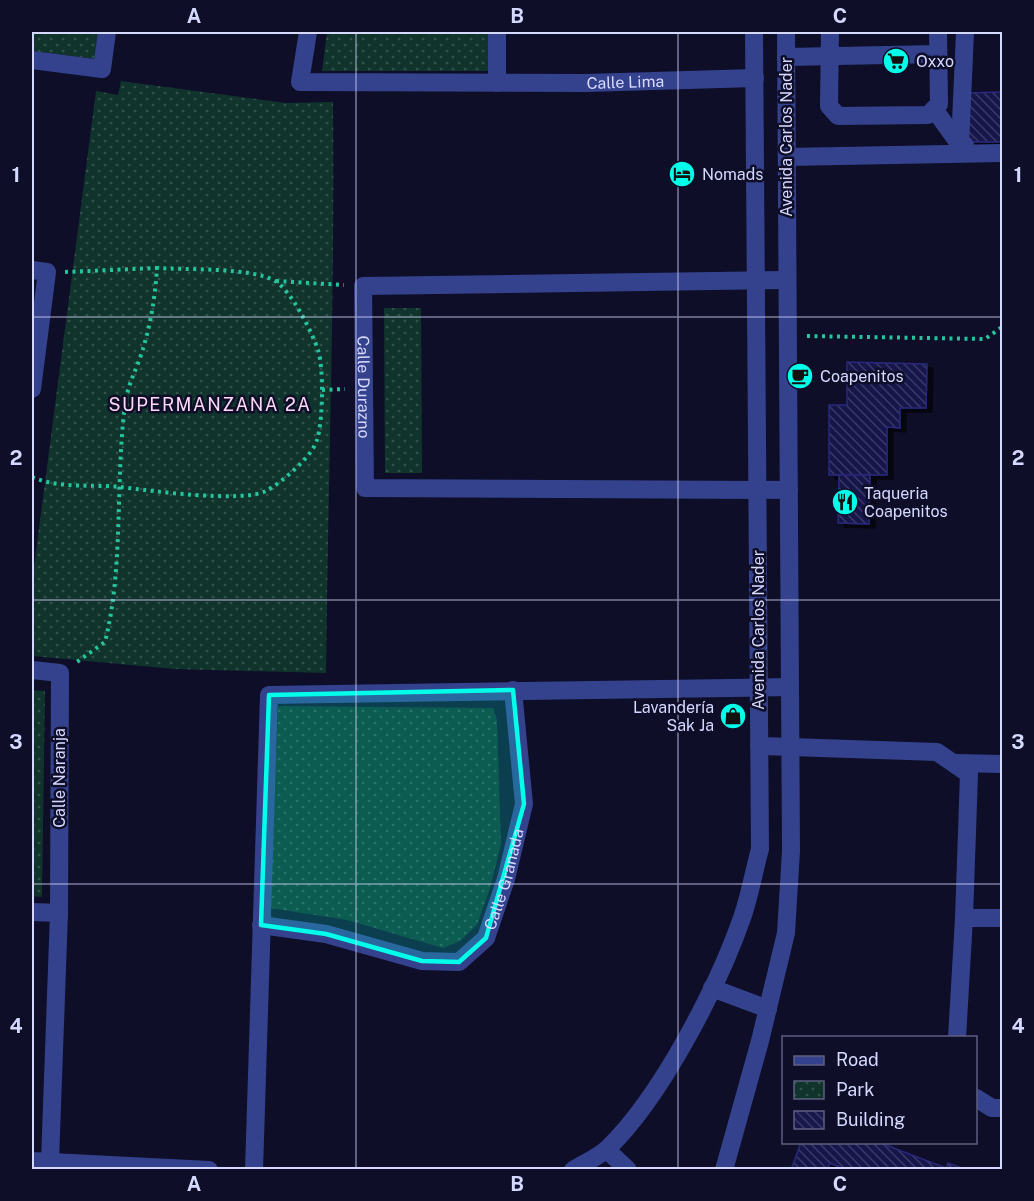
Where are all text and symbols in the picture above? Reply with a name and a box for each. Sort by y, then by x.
text: A [187,4,201,28]
text: B [510,4,524,28]
text: C [833,4,847,28]
supermarket icon: Oxxo [881,46,911,76]
place label: Oxxo [916,52,954,71]
street label: Avenida Carlos Nader [777,57,796,217]
street label: Calle Lima [586,72,664,93]
hotel icon: Nomads [667,159,697,189]
text: 1 [12,163,20,187]
text: 1 [1014,163,1022,187]
place label: Nomads [702,165,763,184]
street label: Calle Durazno [353,335,374,439]
cafe icon: Coapenitos [785,361,815,391]
place label: Coapenitos [820,367,904,386]
district label: SUPERMANZANA 2A [109,394,311,415]
text: 2 [10,446,22,470]
text: 2 [1012,446,1024,470]
place label: Taqueria Coapenitos [864,484,948,521]
restaurant icon: Taqueria Coapenitos [830,487,860,517]
street label: Avenida Carlos Nader [749,550,768,710]
place label: Lavandería Sak Ja [633,698,714,735]
shop icon: Lavandería Sak Ja [718,701,748,731]
street label: Calle Naranja [50,728,69,828]
text: 3 [9,730,23,754]
text: 3 [1011,730,1025,754]
street label: Calle Granada [480,827,528,933]
text: 4 [9,1014,23,1038]
text: 4 [1011,1014,1025,1038]
legend [782,1036,977,1144]
text: Road [836,1049,879,1070]
text: Park [836,1079,874,1100]
text: Building [836,1109,905,1130]
text: A [187,1172,201,1196]
text: B [510,1172,524,1196]
text: C [833,1172,847,1196]

